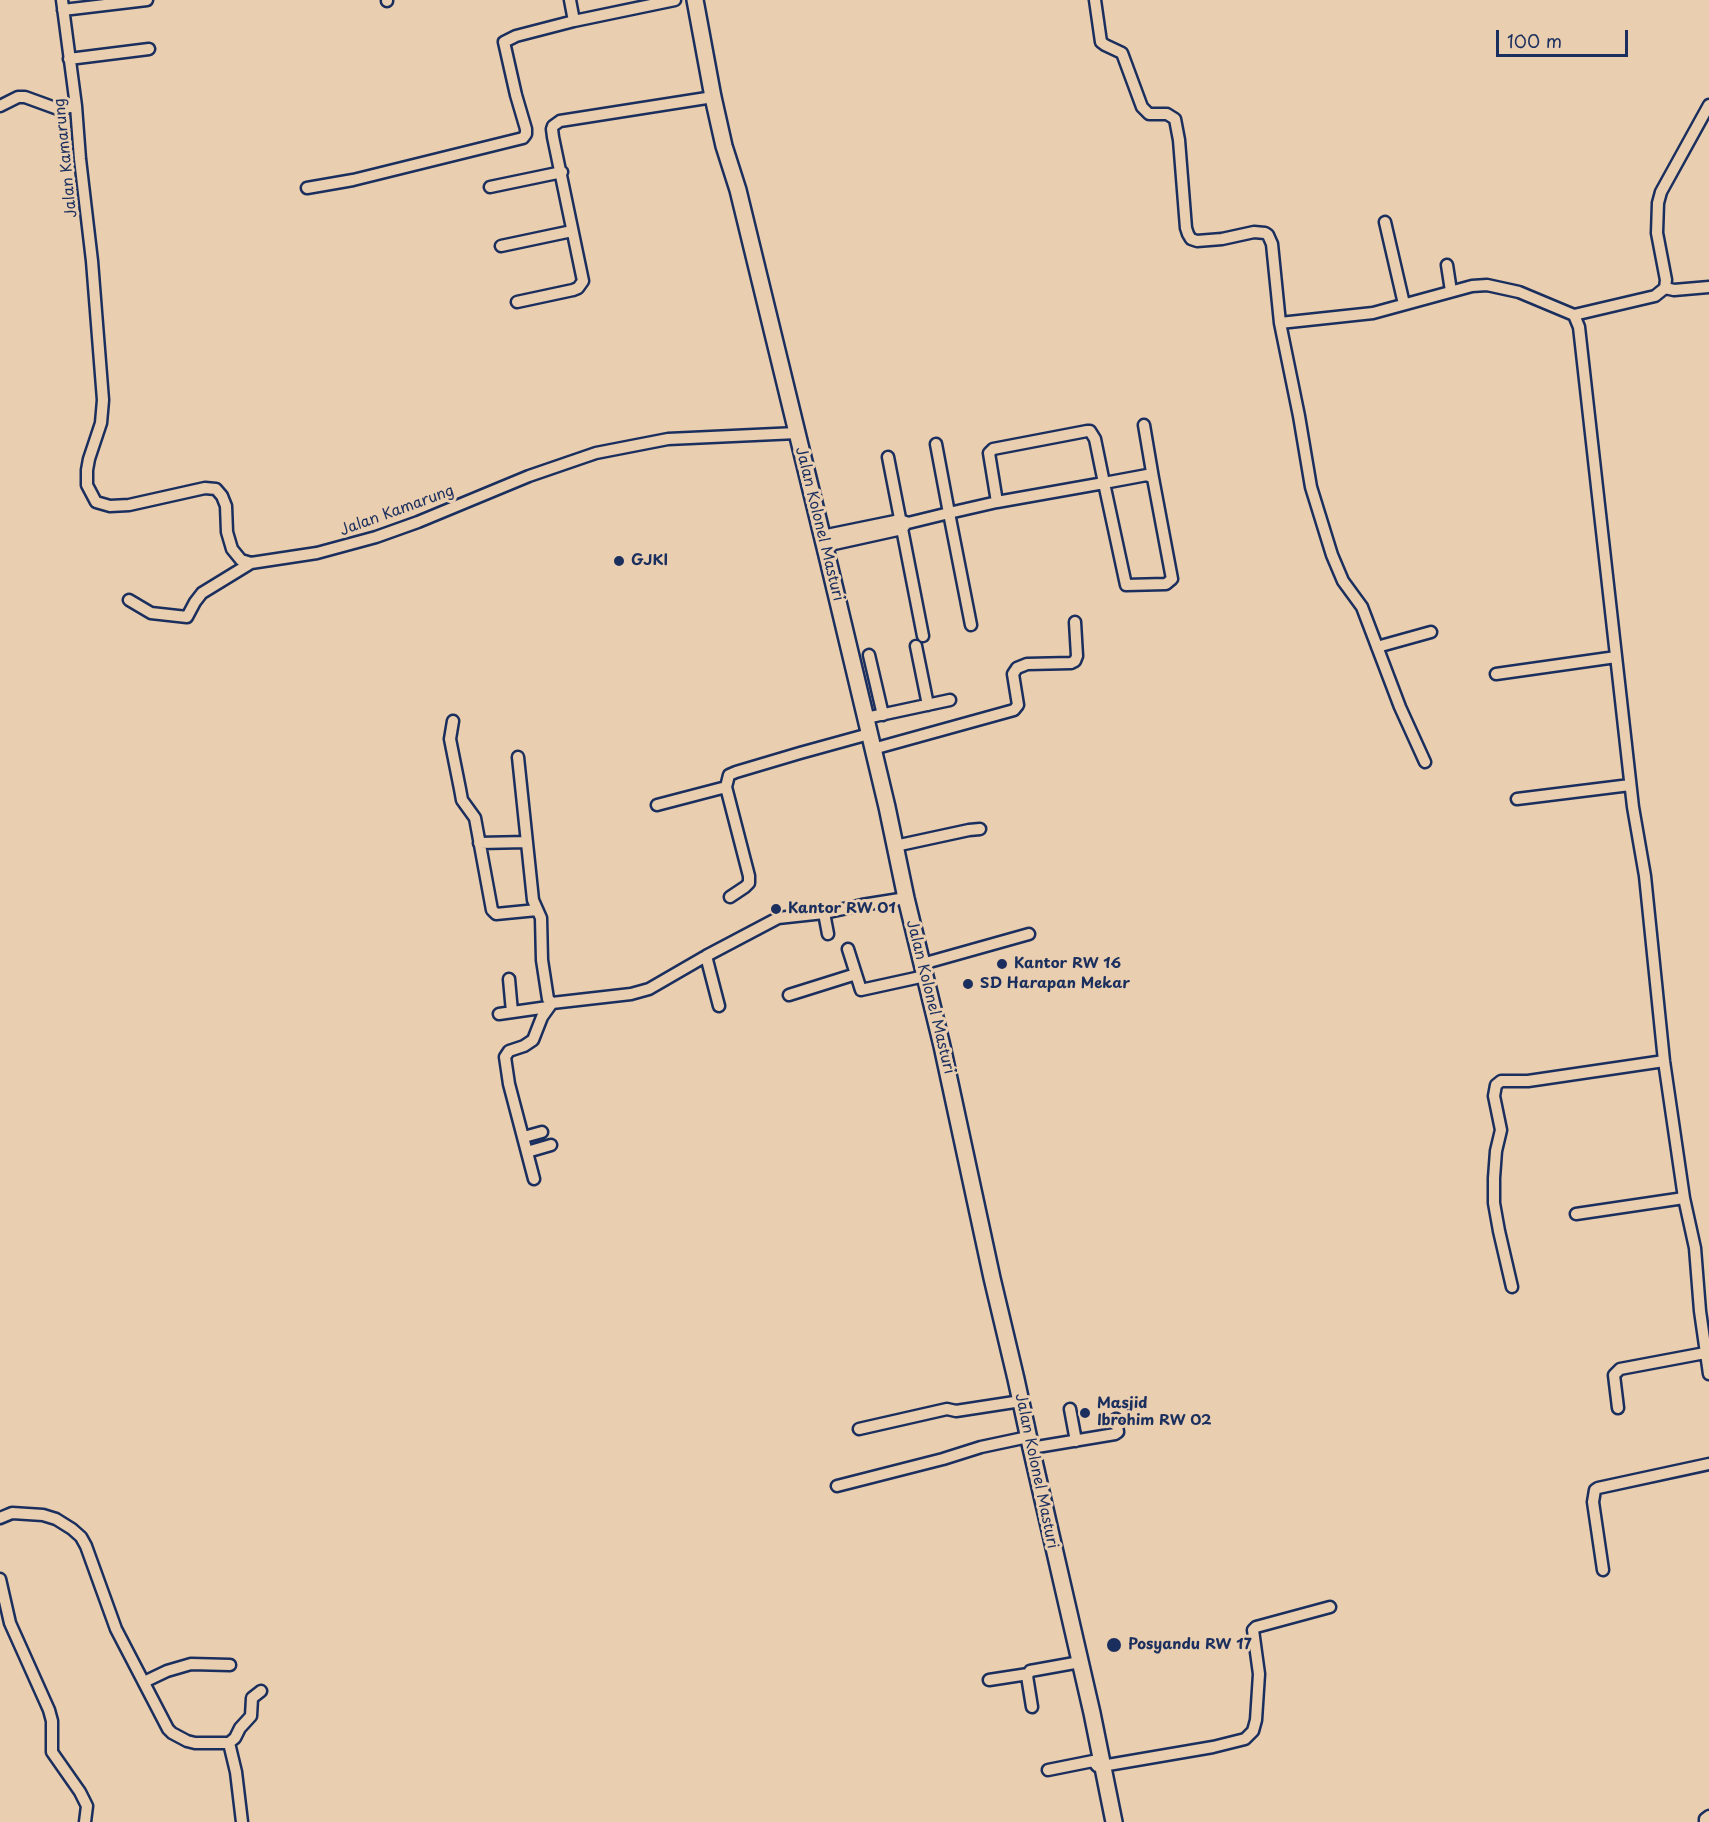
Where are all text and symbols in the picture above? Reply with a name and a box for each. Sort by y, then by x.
scale bar [1499,18,1631,56]
text: 100 m [1507,27,1562,54]
street label: Jalan Kamarung [51,97,81,219]
street label: Jalan Kolonel Masturi [791,445,847,603]
street label: Jalan Kamarung [337,482,457,540]
place label: GJKI [631,552,668,570]
marker: GJKI [612,554,626,568]
place label: Kantor RW 01 [788,900,896,918]
marker: Kantor RW 01 [769,902,783,916]
street label: Jalan Kolonel Masturi [902,918,958,1076]
place label: Kantor RW 16 [1014,955,1121,973]
marker: Kantor RW 16 [995,957,1009,971]
place label: SD Harapan Mekar [980,975,1130,993]
marker: SD Harapan Mekar [961,977,975,991]
street label: Jalan Kolonel Masturi [1011,1392,1061,1550]
place label: Masjid Ibrohim RW 02 [1097,1395,1212,1430]
marker: Masjid Ibrohim RW 02 [1078,1406,1092,1420]
marker: Posyandu RW 17 [1105,1636,1123,1654]
place label: Posyandu RW 17 [1128,1636,1252,1654]

